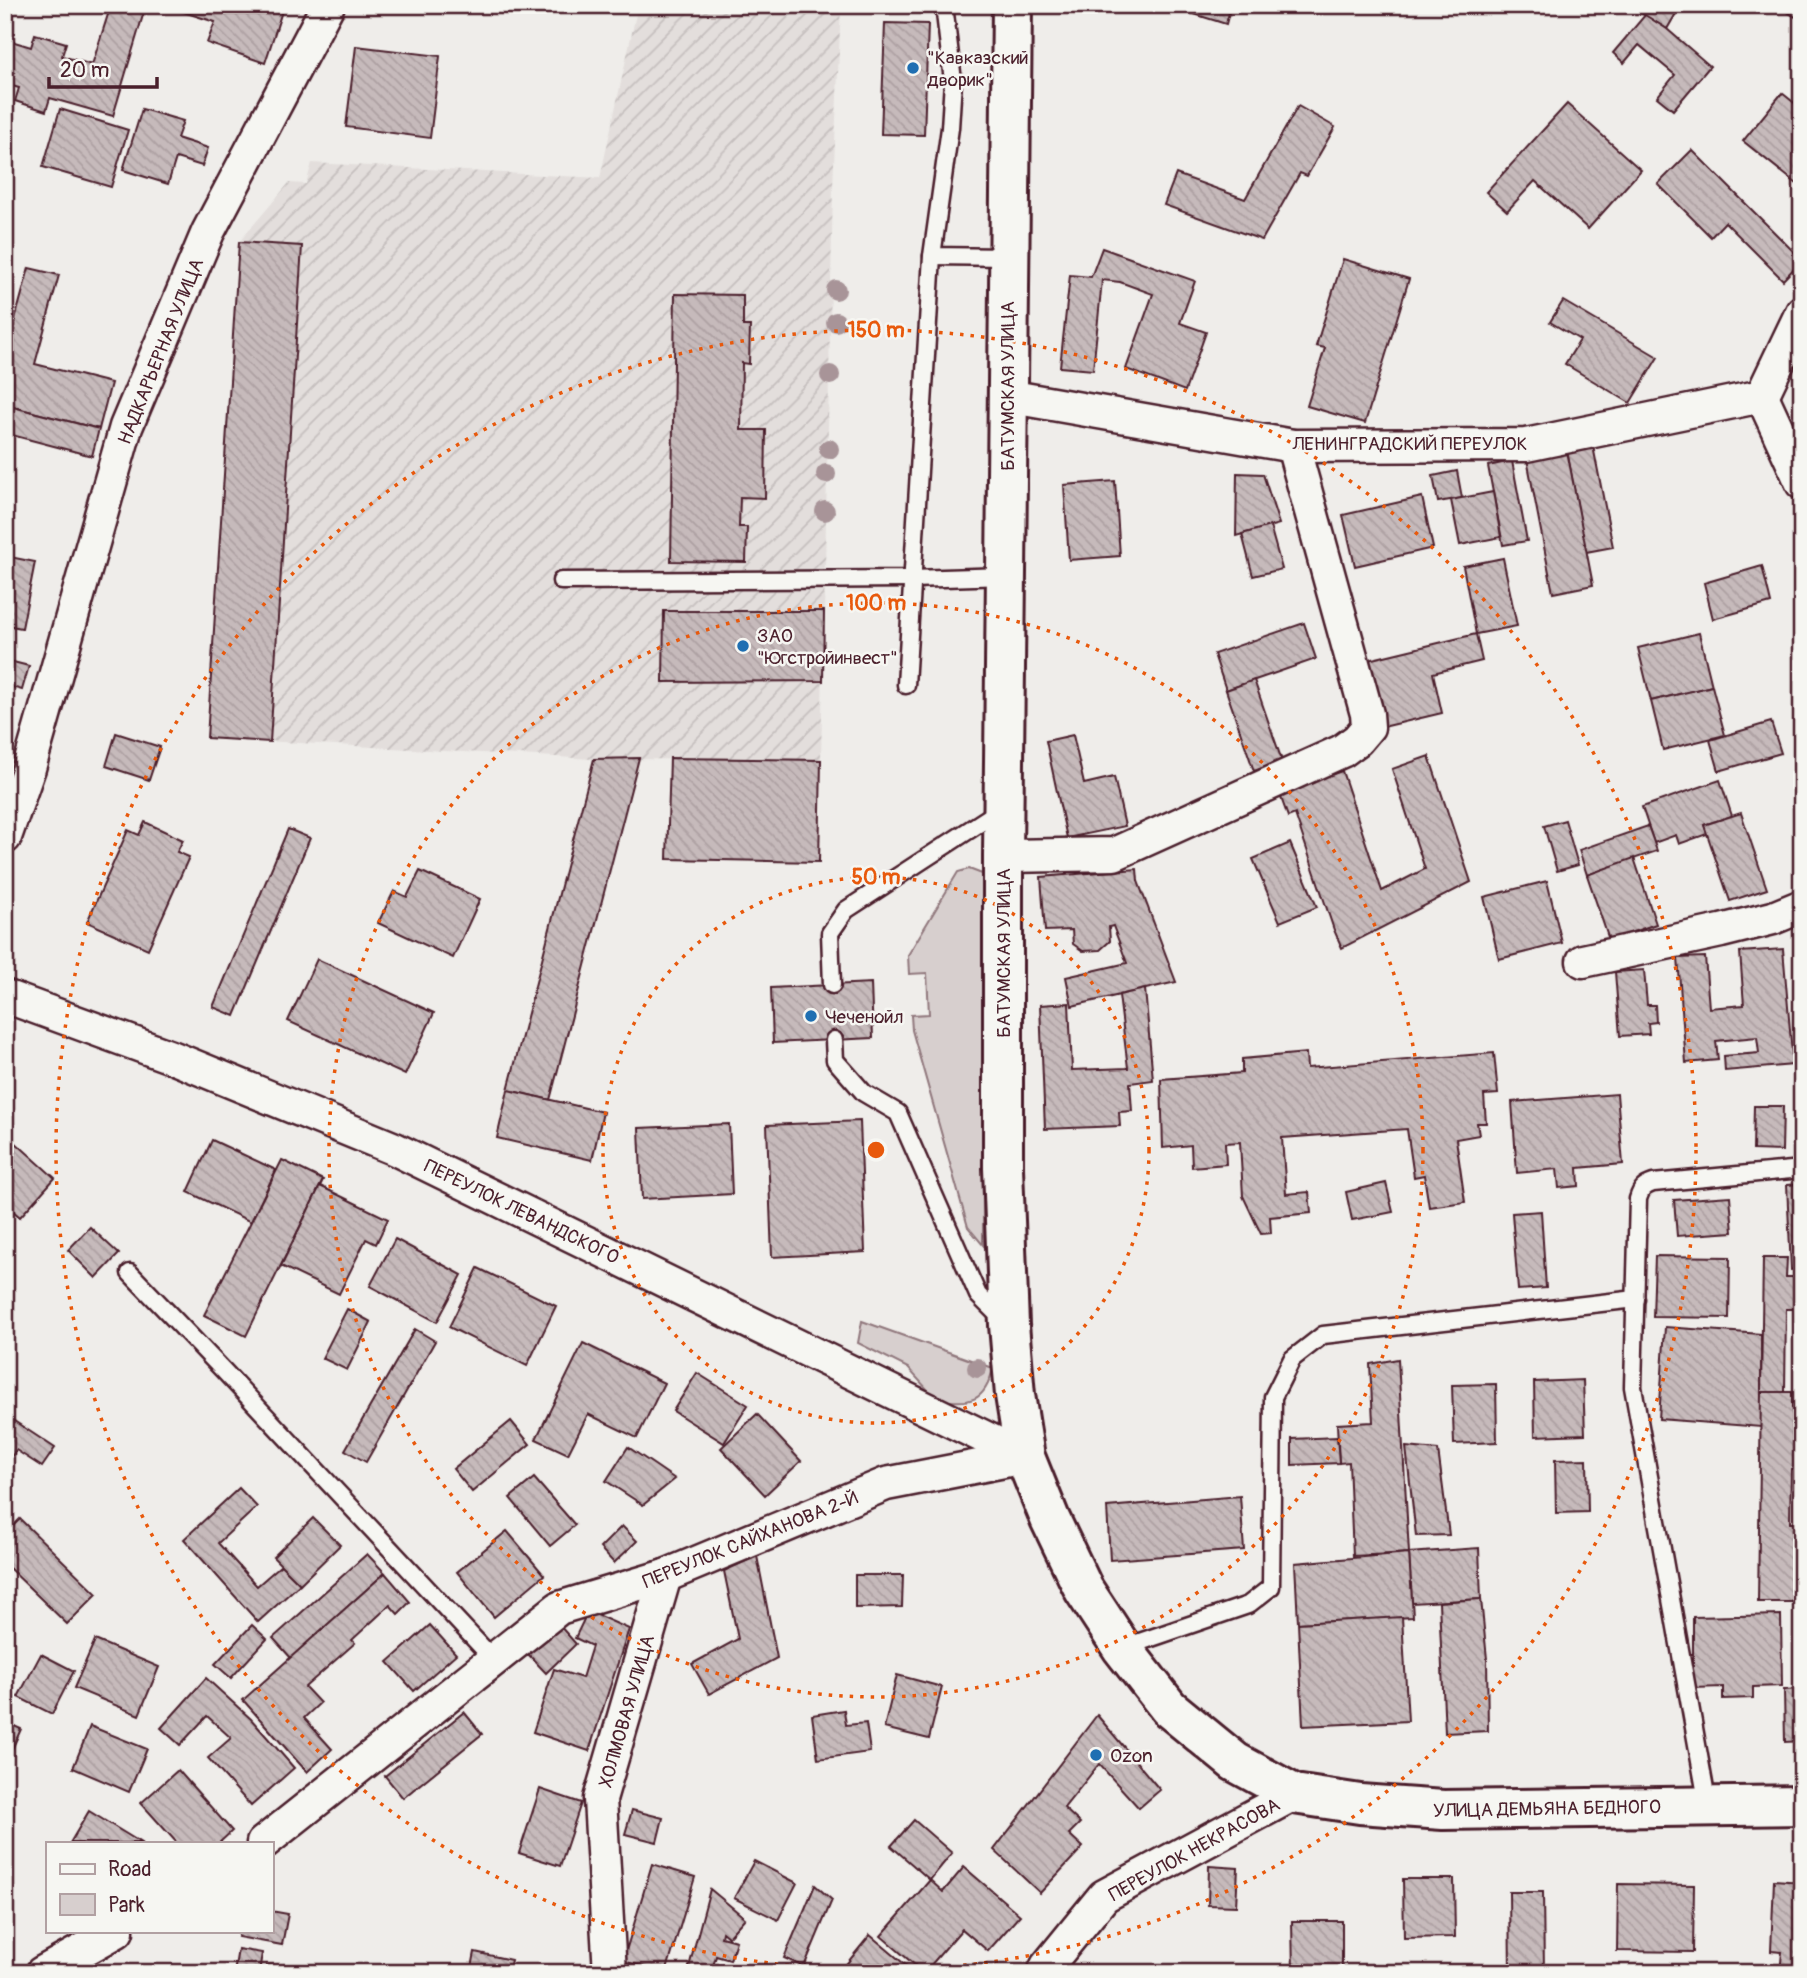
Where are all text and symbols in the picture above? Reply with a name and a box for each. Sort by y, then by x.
scale bar [49,46,158,90]
place label: "Кавказский дворик" [927,46,1029,92]
text: 20 m [60,57,109,84]
marker: "Кавказский дворик" [905,60,921,76]
street label: НАДКАРЬЕРНАЯ УЛИЦА [113,255,209,448]
street label: БАТУМСКАЯ УЛИЦА [996,301,1020,471]
text: 150 m [847,317,905,344]
street label: ЛЕНИНГРАДСКИЙ ПЕРЕУЛОК [1292,432,1527,456]
text: 100 m [846,590,906,617]
place label: ЗАО "Югстройинвест" [757,624,898,670]
marker: ЗАО "Югстройинвест" [735,638,751,654]
text: 50 m [852,864,901,891]
street label: БАТУМСКАЯ УЛИЦА [992,868,1016,1038]
place label: Чеченойл [825,1005,904,1029]
marker: Чеченойл [803,1008,819,1024]
centre of rings [864,1138,888,1162]
street label: ПЕРЕУЛОК ЛЕВАНДСКОГО [420,1154,623,1270]
street label: ПЕРЕУЛОК САЙХАНОВА 2-Й [639,1486,861,1594]
street label: ХОЛМОВАЯ УЛИЦА [594,1632,660,1790]
place label: Ozon [1110,1744,1153,1768]
marker: Ozon [1088,1747,1104,1763]
street label: ПЕРЕУЛОК НЕКРАСОВА [1105,1793,1284,1907]
street label: УЛИЦА ДЕМЬЯНА БЕДНОГО [1433,1795,1661,1823]
legend [46,1842,273,1932]
text: Road [108,1856,152,1883]
text: Park [108,1892,145,1919]

